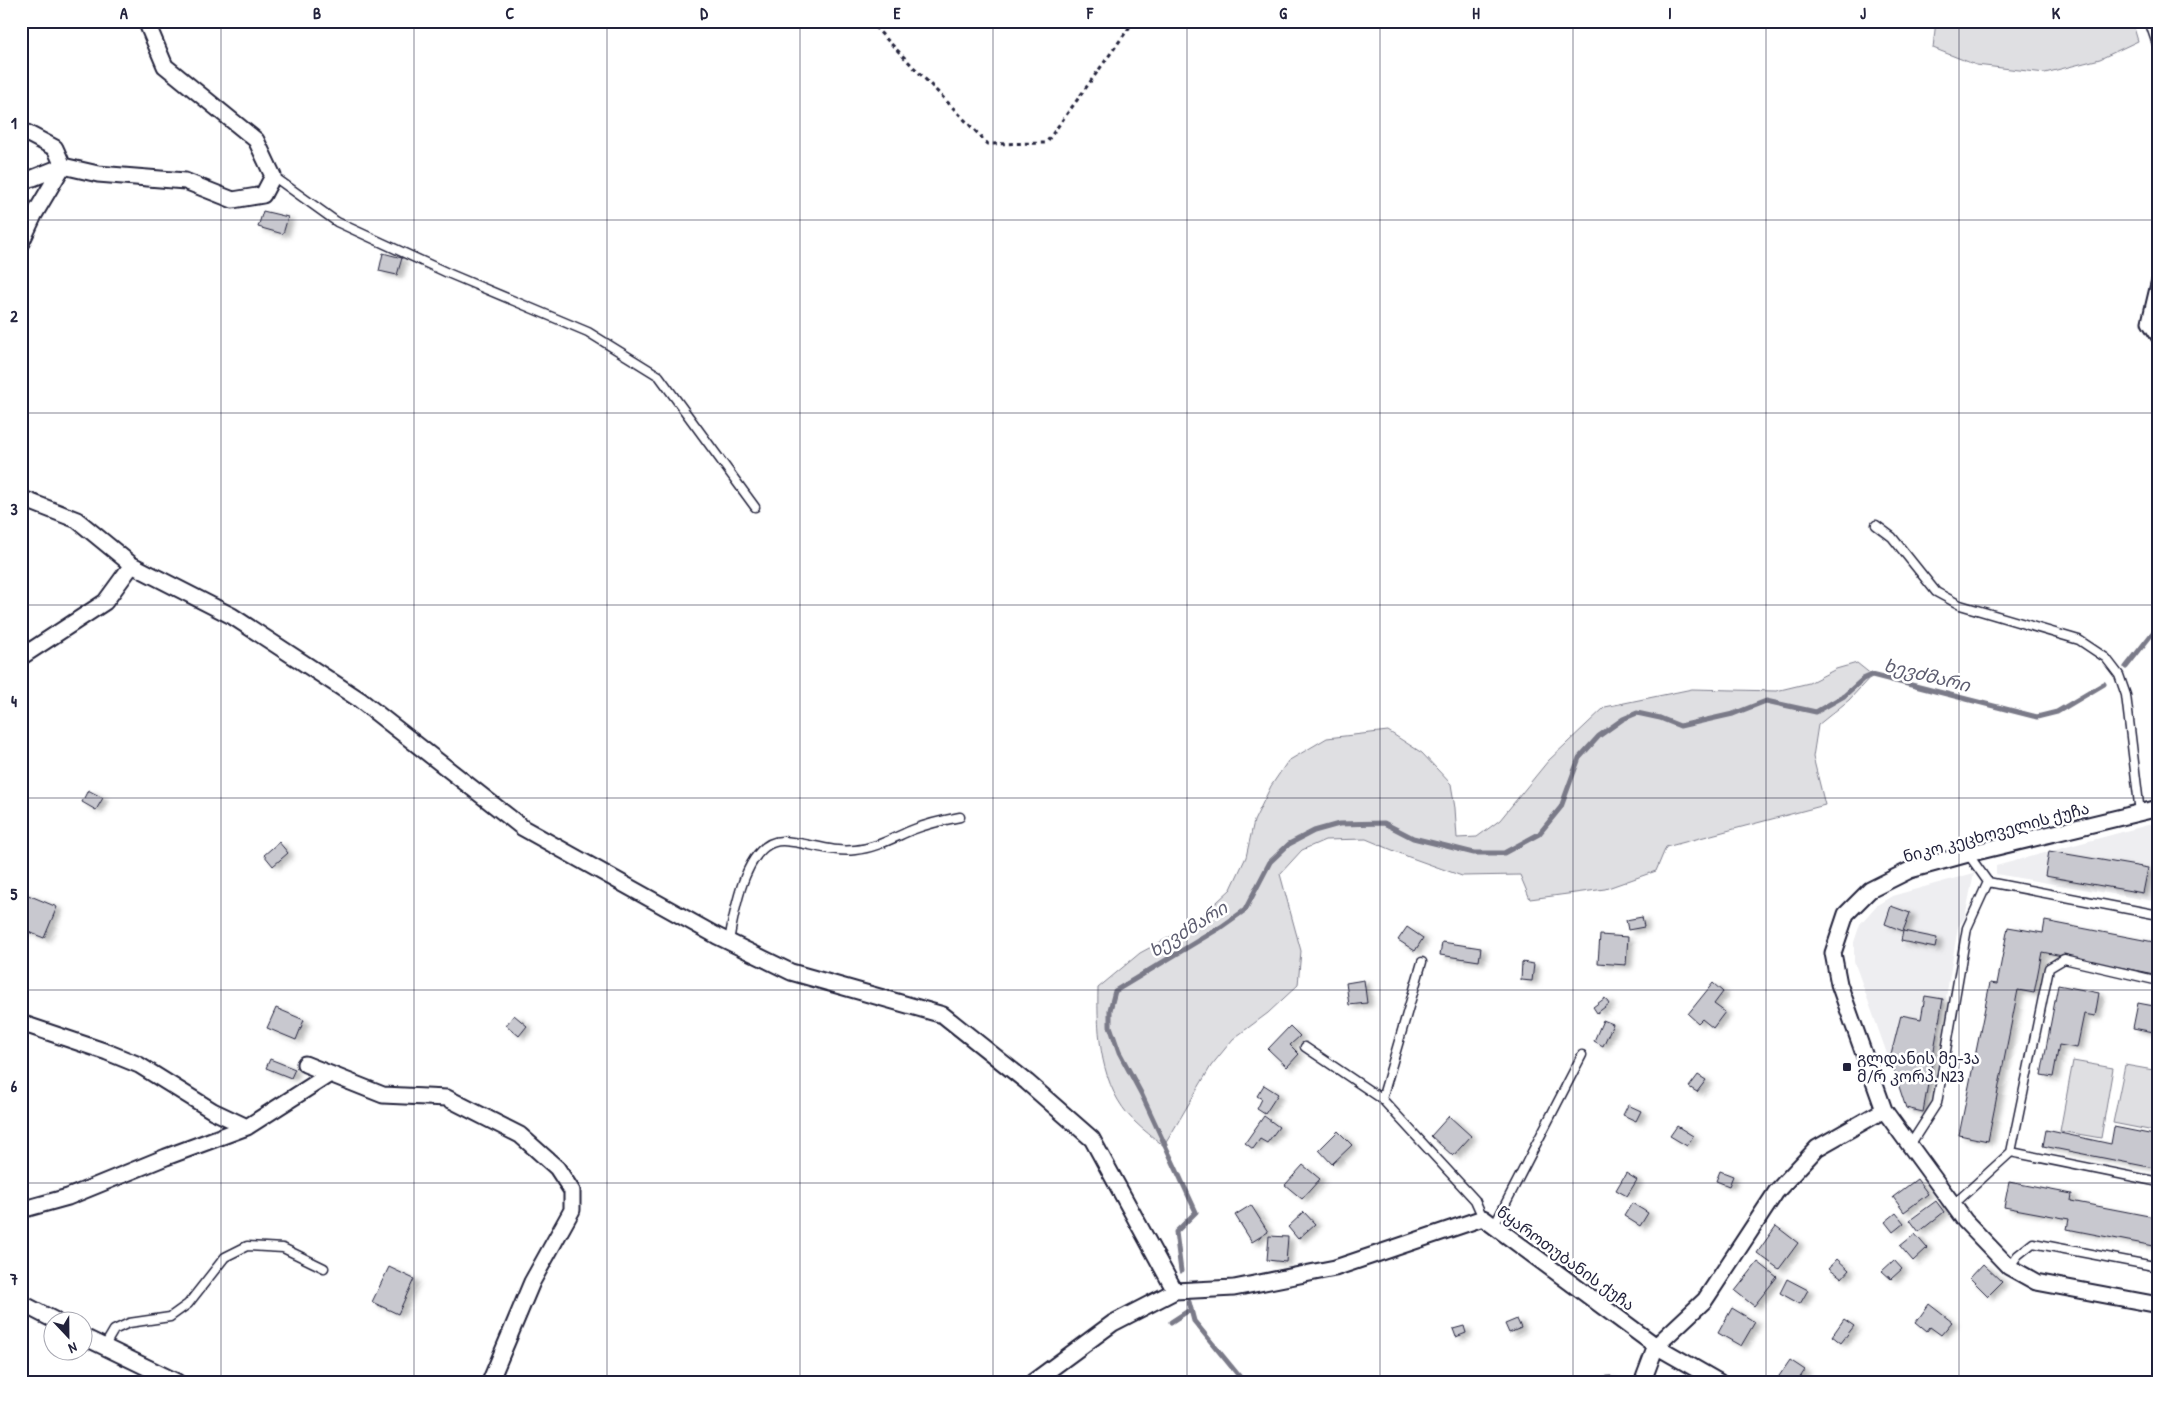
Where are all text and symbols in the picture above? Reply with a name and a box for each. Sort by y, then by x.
text: A [120,2,128,24]
text: B [313,2,321,24]
text: C [506,2,515,24]
text: D [700,2,708,24]
text: E [893,2,901,24]
text: F [1086,2,1094,24]
text: G [1279,2,1287,24]
text: H [1472,2,1480,24]
text: I [1668,2,1672,24]
text: J [1860,2,1866,24]
text: K [2052,2,2061,24]
text: 1 [11,112,17,134]
text: 2 [10,305,18,327]
text: 3 [10,498,18,520]
water label: ხევძმარი [1881,652,1973,698]
text: 4 [11,690,17,712]
street label: ნიკო კეცხოველის ქუჩა [1901,797,2091,867]
text: 5 [11,883,18,905]
water label: ხევძმარი [1144,895,1232,963]
place label: გლდანის მე-3ა მ/რ კორპ. N23 [1857,1047,1980,1087]
marker: გლდანის მე-3ა მ/რ კორპ. N23 [1841,1061,1853,1073]
text: 6 [11,1075,18,1097]
street label: წყაროთუბანის ქუჩა [1493,1200,1639,1316]
text: 7 [9,1268,18,1290]
north arrow [42,1310,92,1360]
text: N [66,1338,80,1359]

